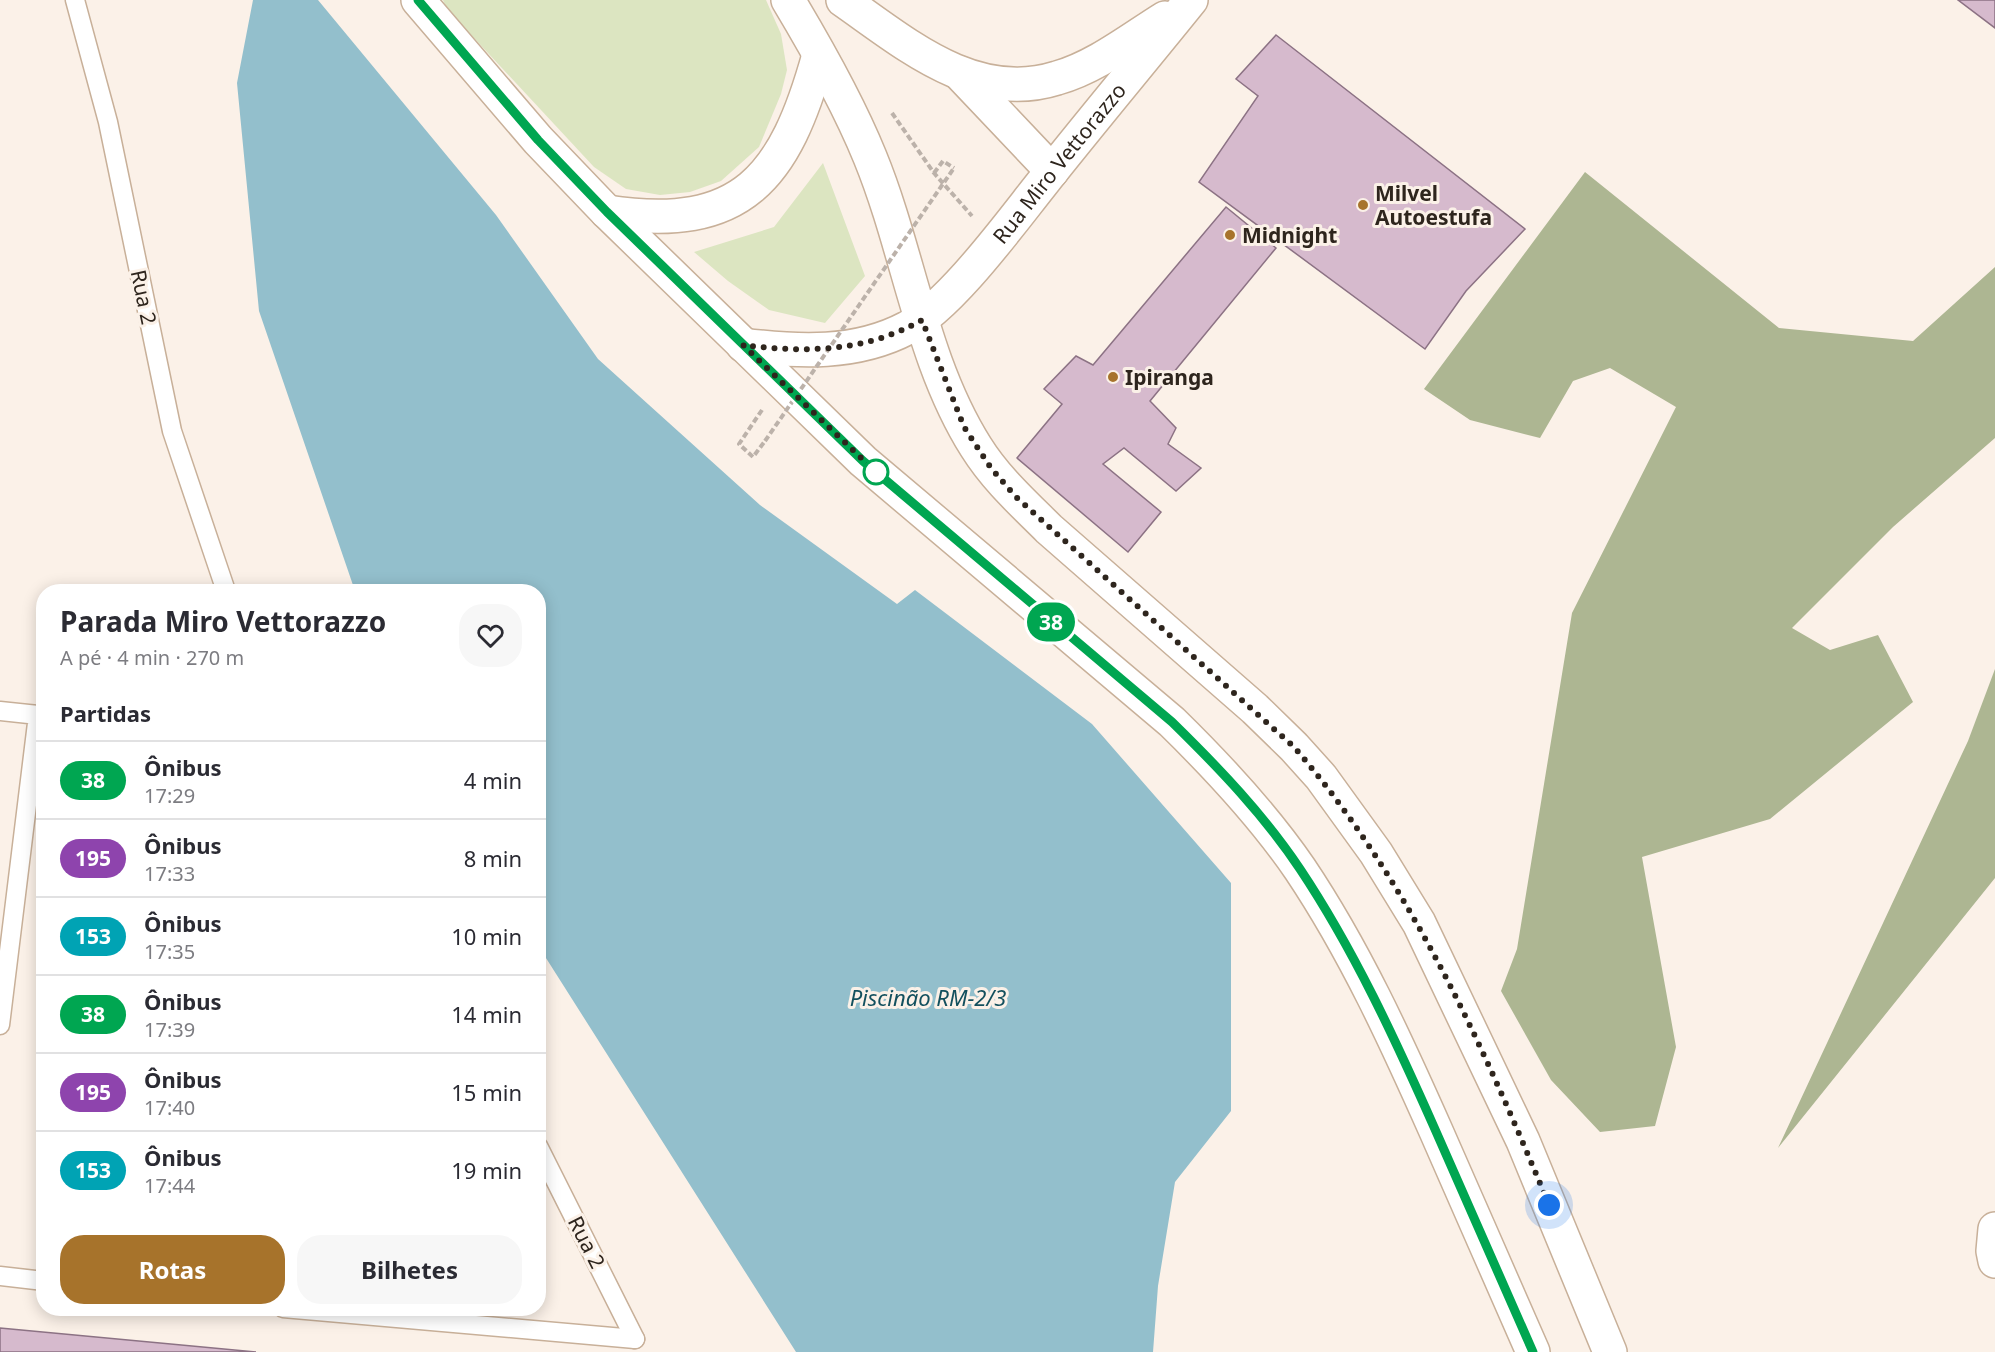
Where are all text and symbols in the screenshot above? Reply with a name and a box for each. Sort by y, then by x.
street label: Rua Miro Vettorazzo [986,77,1132,249]
place label: Milvel Autoestufa [1375,179,1492,231]
marker: Milvel Autoestufa [1356,198,1370,212]
place label: Midnight [1242,221,1337,249]
marker: Midnight [1223,228,1237,242]
street label: Rua 2 [125,267,163,327]
place label: Ipiranga [1125,363,1214,391]
marker: Ipiranga [1106,370,1120,384]
unlabelled marker [863,459,889,485]
text: Parada Miro Vettorazzo [60,602,386,640]
line badge: 38 [1024,602,1078,642]
button: heart [459,604,522,667]
text: 38 [1039,608,1063,636]
text: A pé · 4 min · 270 m [60,644,244,671]
text: Partidas [60,698,151,728]
text: Ônibus [144,752,222,782]
text: 4 min [464,765,522,795]
text: 38 [81,766,105,794]
text: 17:29 [144,782,195,809]
text: Ônibus [144,830,222,860]
text: 8 min [464,843,522,873]
text: 195 [75,844,111,872]
text: 17:33 [144,860,195,887]
text: Ônibus [144,908,222,938]
text: 10 min [451,921,522,951]
text: 153 [75,922,111,950]
text: 17:35 [144,938,195,965]
water label: Piscinão RM-2/3 [850,982,1006,1012]
text: Ônibus [144,986,222,1016]
text: 14 min [451,999,522,1029]
text: 38 [81,1000,105,1028]
text: 17:39 [144,1016,195,1043]
text: Ônibus [144,1064,222,1094]
text: 15 min [451,1077,522,1107]
text: 195 [75,1078,111,1106]
text: 17:40 [144,1094,195,1121]
text: Ônibus [144,1142,222,1172]
text: 19 min [451,1155,522,1185]
text: 153 [75,1156,111,1184]
text: 17:44 [144,1172,195,1199]
your location [1534,1190,1564,1220]
street label: Rua 2 [562,1211,612,1273]
button: Rotas [60,1235,285,1304]
button: Bilhetes [297,1235,522,1304]

